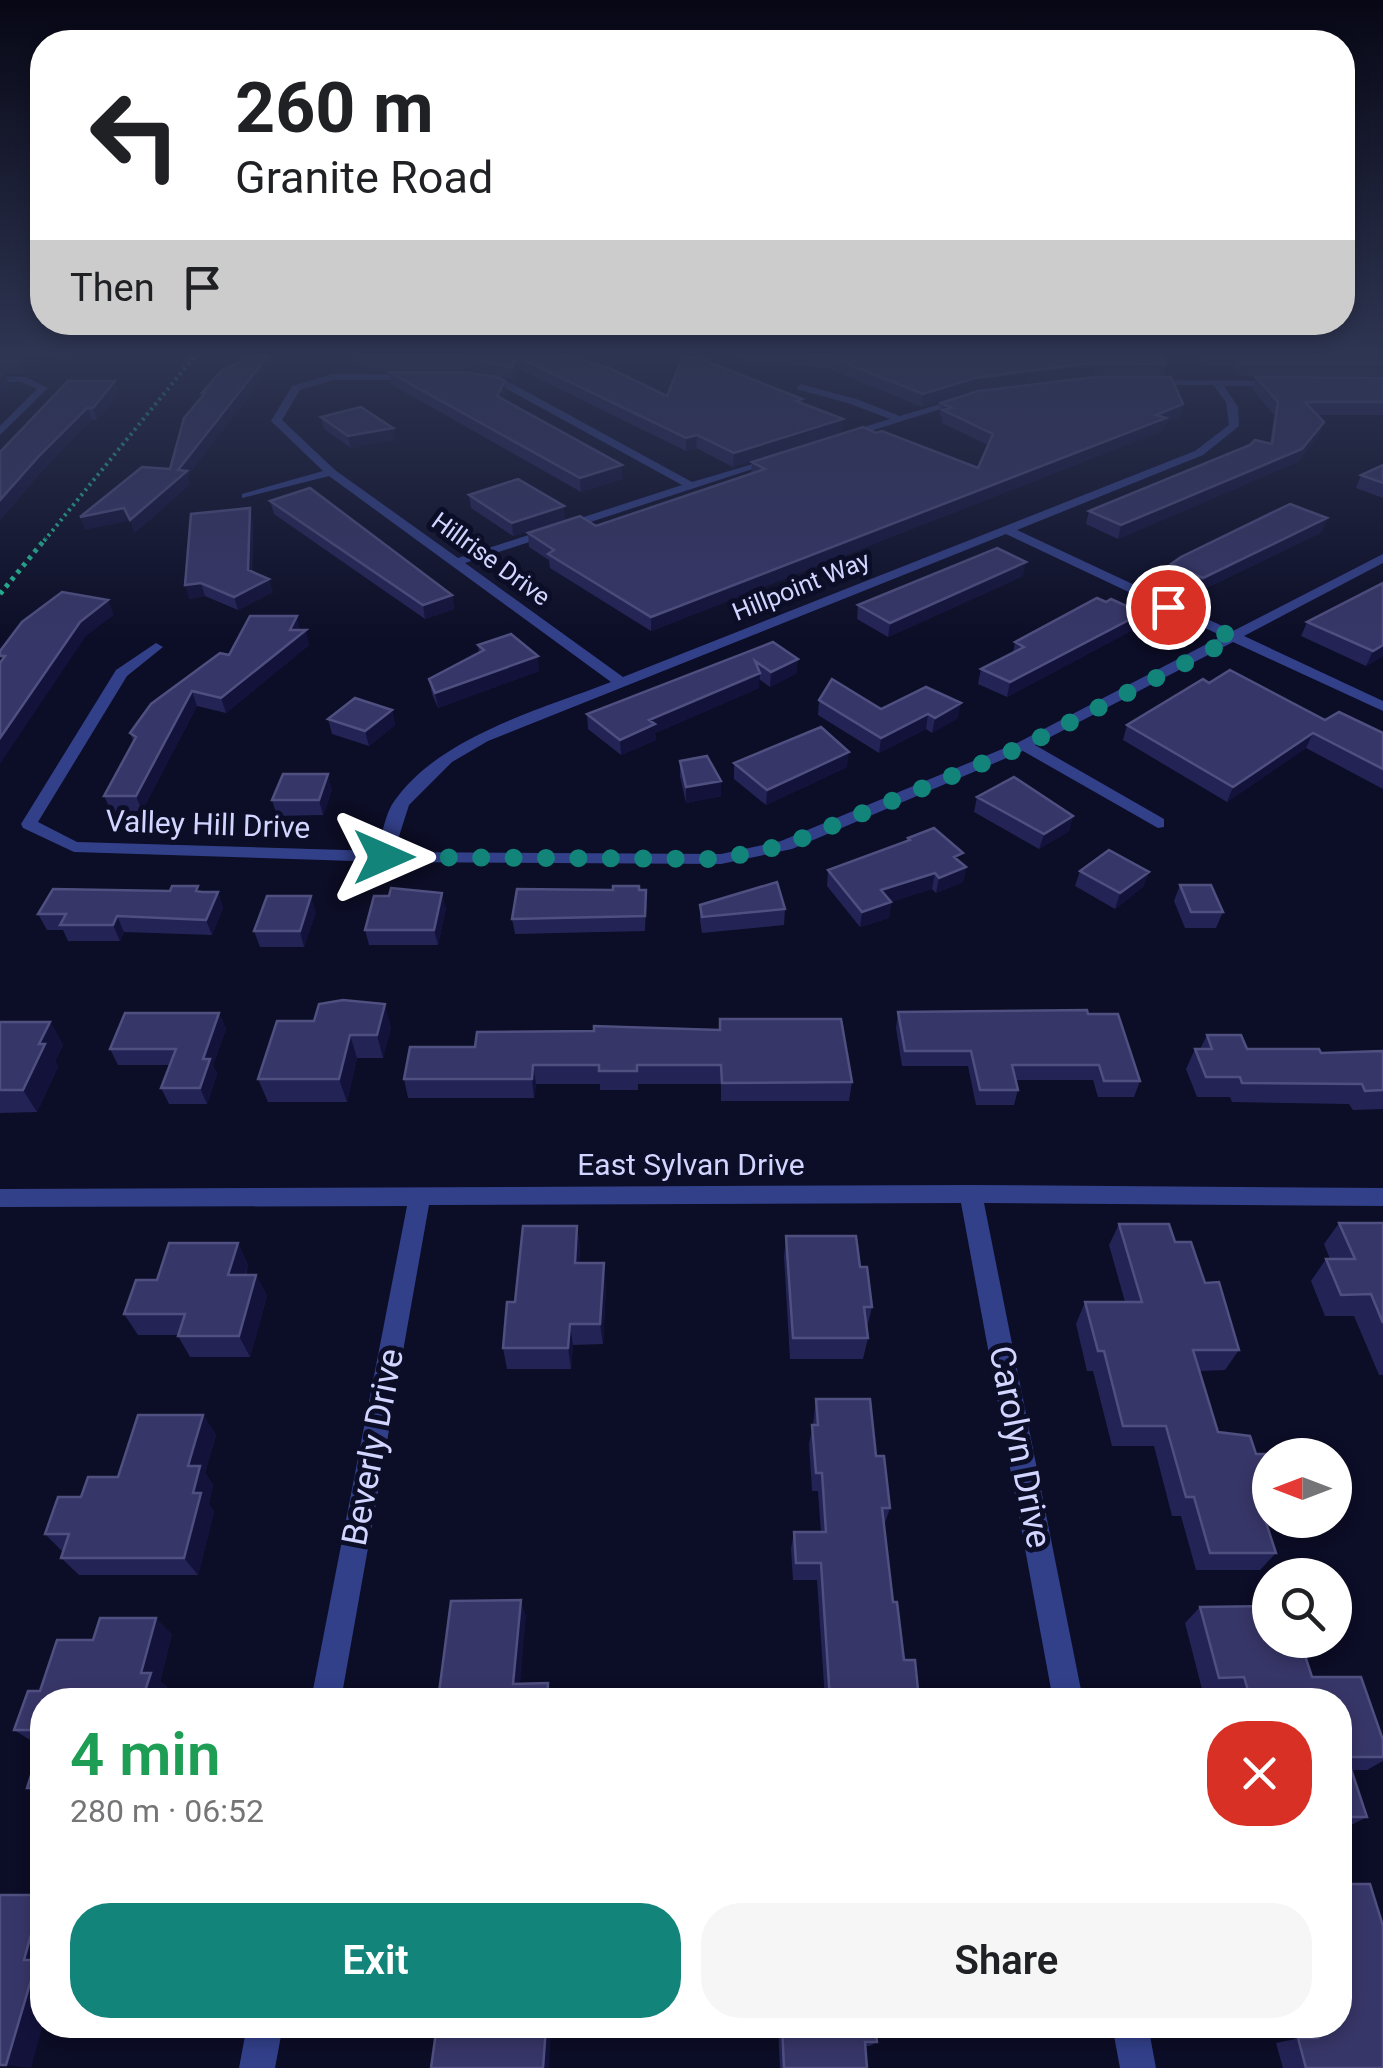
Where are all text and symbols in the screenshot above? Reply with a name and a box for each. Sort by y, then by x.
text: 260 m [235,67,434,149]
icon: left [70,70,200,200]
text: Granite Road [235,151,493,204]
icon: arrive [175,260,230,315]
text: Then [70,266,155,310]
street label: Hillrise Drive [426,506,556,612]
street label: Hillpoint Way [728,545,874,627]
pin [1126,565,1211,650]
icon: arrive [1141,580,1196,635]
street label: Valley Hill Drive [105,803,311,845]
position arrow [332,805,436,909]
street label: East Sylvan Drive [577,1147,805,1182]
street label: Carolyn Drive [980,1342,1060,1552]
street label: Beverly Drive [334,1345,412,1549]
north arrow [1252,1438,1352,1538]
map controls [1252,1438,1352,1658]
button: search [1252,1558,1352,1658]
text: 4 min [70,1719,220,1790]
button: close [1207,1721,1312,1826]
text: 280 m · 06:52 [70,1792,264,1830]
button: Exit [70,1903,681,2018]
button: Share [701,1903,1312,2018]

